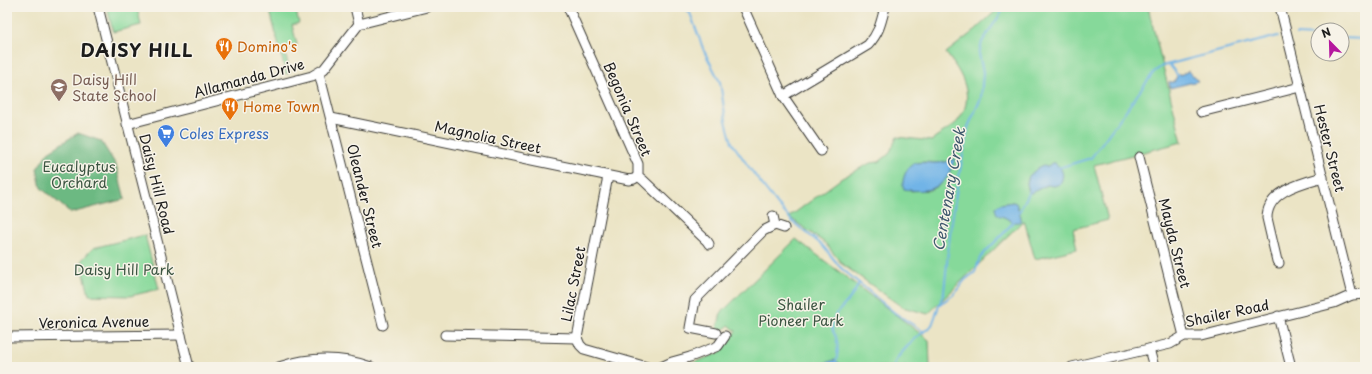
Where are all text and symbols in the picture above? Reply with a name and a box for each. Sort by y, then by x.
north arrow [1310,22,1350,62]
text: N [1319,23,1333,42]
district label: DAISY HILL [80,36,194,63]
restaurant icon: Domino's [214,36,234,61]
place label: Domino's [237,36,297,57]
street label: Allamanda Drive [191,53,307,103]
street label: Begonia Street [599,59,657,160]
place label: Daisy Hill State School [72,69,156,106]
school or university icon: Daisy Hill State School [49,77,69,102]
restaurant icon: Home Town [220,96,240,121]
place label: Home Town [243,96,320,117]
street label: Hester Street [1309,102,1351,195]
street label: Magnolia Street [433,115,544,159]
supermarket icon: Coles Express [156,123,176,148]
place label: Coles Express [179,123,269,144]
water label: Centenary Creek [926,124,970,253]
street label: Daisy Hill Road [134,131,180,237]
street label: Oleander Street [342,142,388,251]
park label: Eucalyptus Orchard [43,156,115,193]
street label: Mayda Street [1154,196,1196,290]
street label: Lilac Street [555,244,591,324]
park label: Daisy Hill Park [74,259,175,280]
park label: Shailer Pioneer Park [758,294,844,331]
street label: Shailer Road [1183,294,1271,332]
street label: Veronica Avenue [38,311,150,333]

